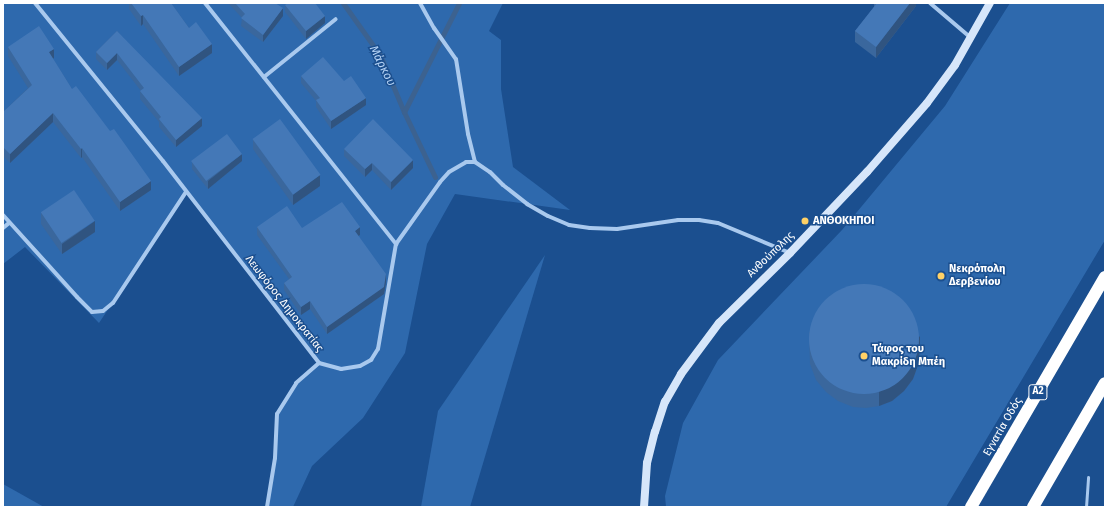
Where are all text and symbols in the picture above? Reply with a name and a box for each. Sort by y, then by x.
water label: Μάρκου [366,43,398,89]
place label: ΑΝΘΟΚΗΠΟΙ [813,214,874,228]
marker: ΑΝΘΟΚΗΠΟΙ [800,216,810,226]
street label: Ανθούπολης [745,229,797,281]
street label: Λεωφόρος Δημοκρατίας [242,253,326,355]
place label: Νεκρόπολη Δερβενίου [949,263,1005,289]
marker: Νεκρόπολη Δερβενίου [936,271,946,281]
place label: Τάφος του Μακρίδη Μπέη [872,343,945,369]
marker: Τάφος του Μακρίδη Μπέη [859,351,869,361]
road number: Α2 [1028,384,1048,400]
street label: Εγνατία Οδός [981,395,1025,459]

